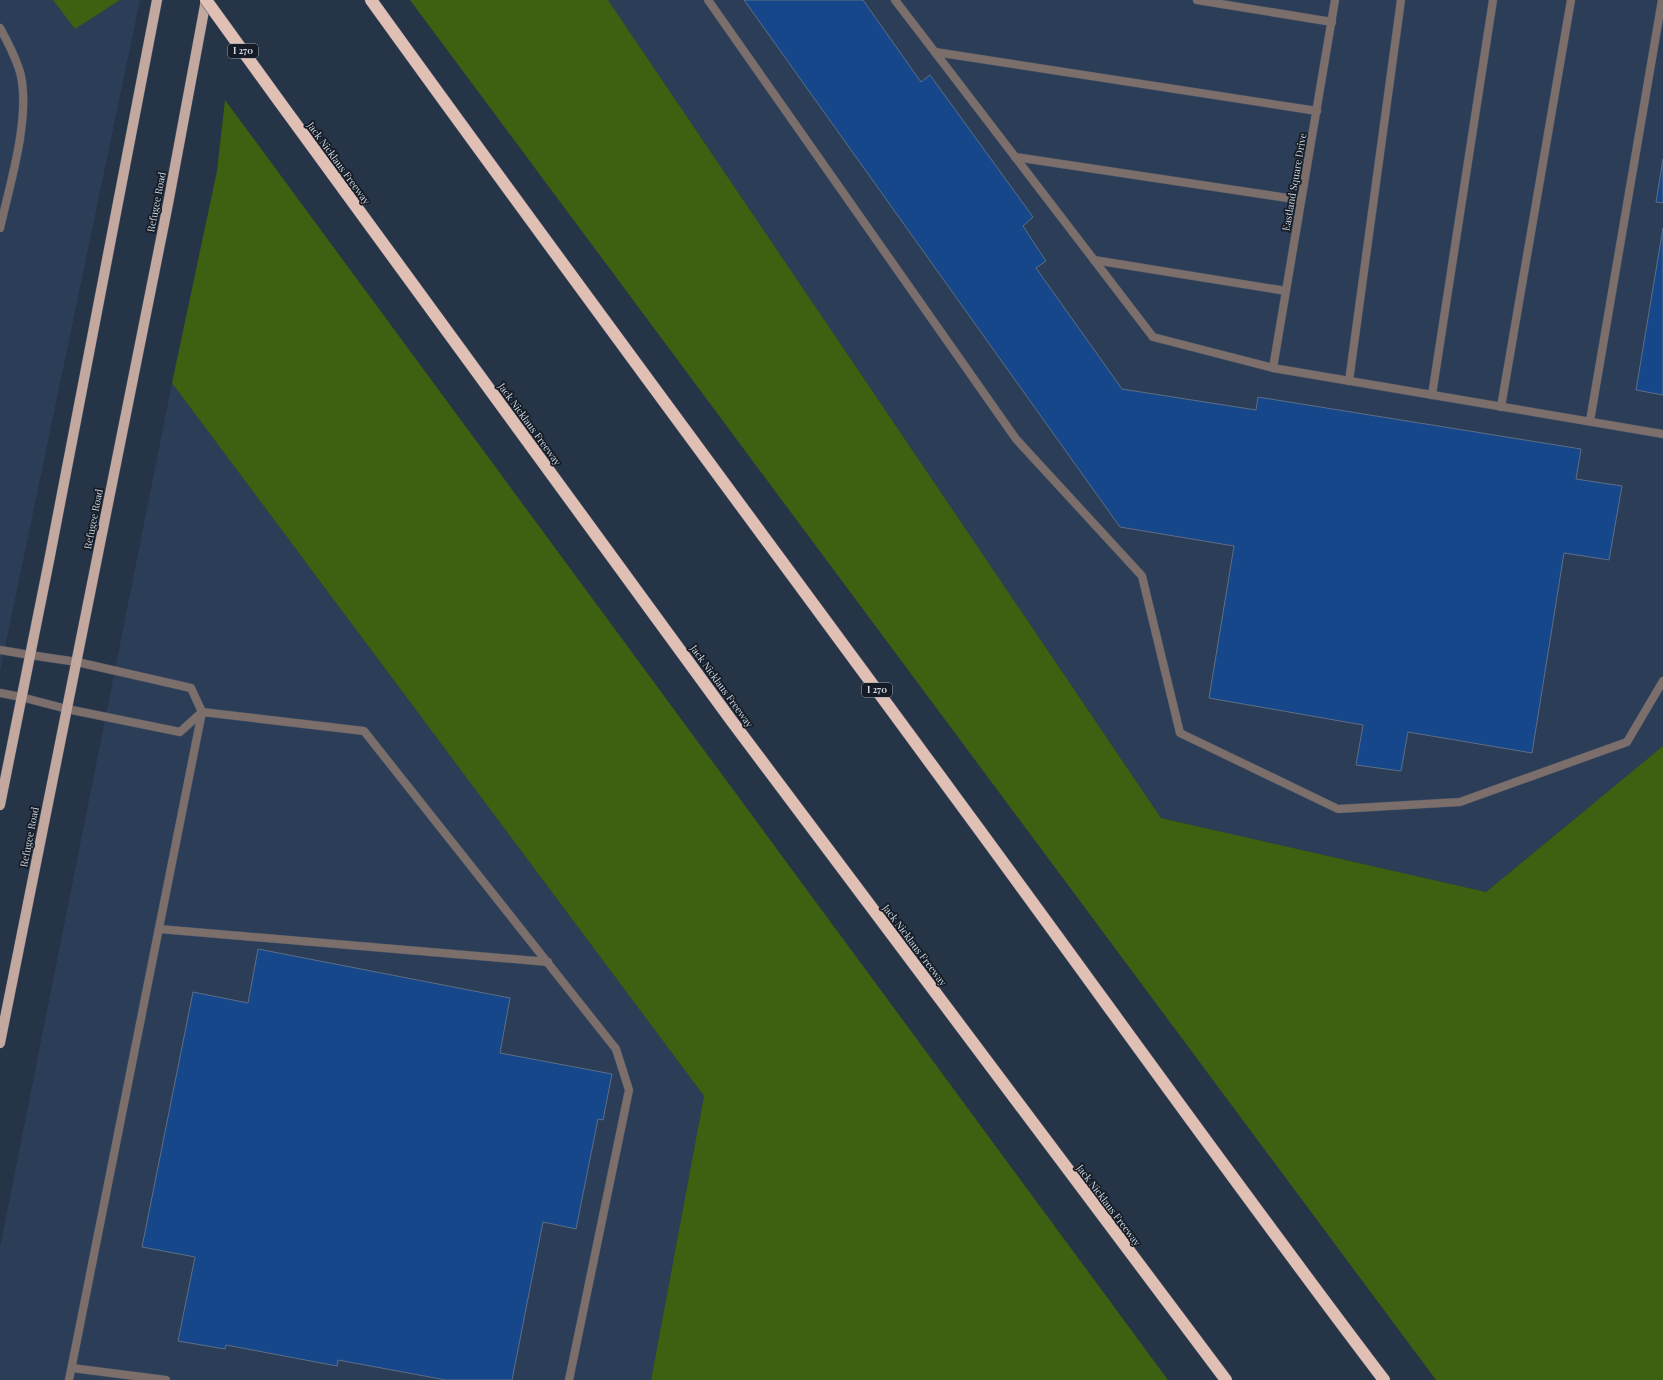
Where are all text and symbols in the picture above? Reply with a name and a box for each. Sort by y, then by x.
road number: I 270 [228,44,258,58]
street label: Jack Nicklaus Freeway [304,118,374,207]
street label: Eastland Square Drive [1278,132,1310,232]
street label: Refugee Road [143,170,169,233]
street label: Jack Nicklaus Freeway [495,379,565,468]
street label: Refugee Road [80,487,106,550]
street label: Jack Nicklaus Freeway [687,641,757,730]
road number: I 270 [862,683,892,697]
street label: Refugee Road [16,805,42,868]
street label: Jack Nicklaus Freeway [879,900,950,989]
street label: Jack Nicklaus Freeway [1073,1160,1144,1249]

